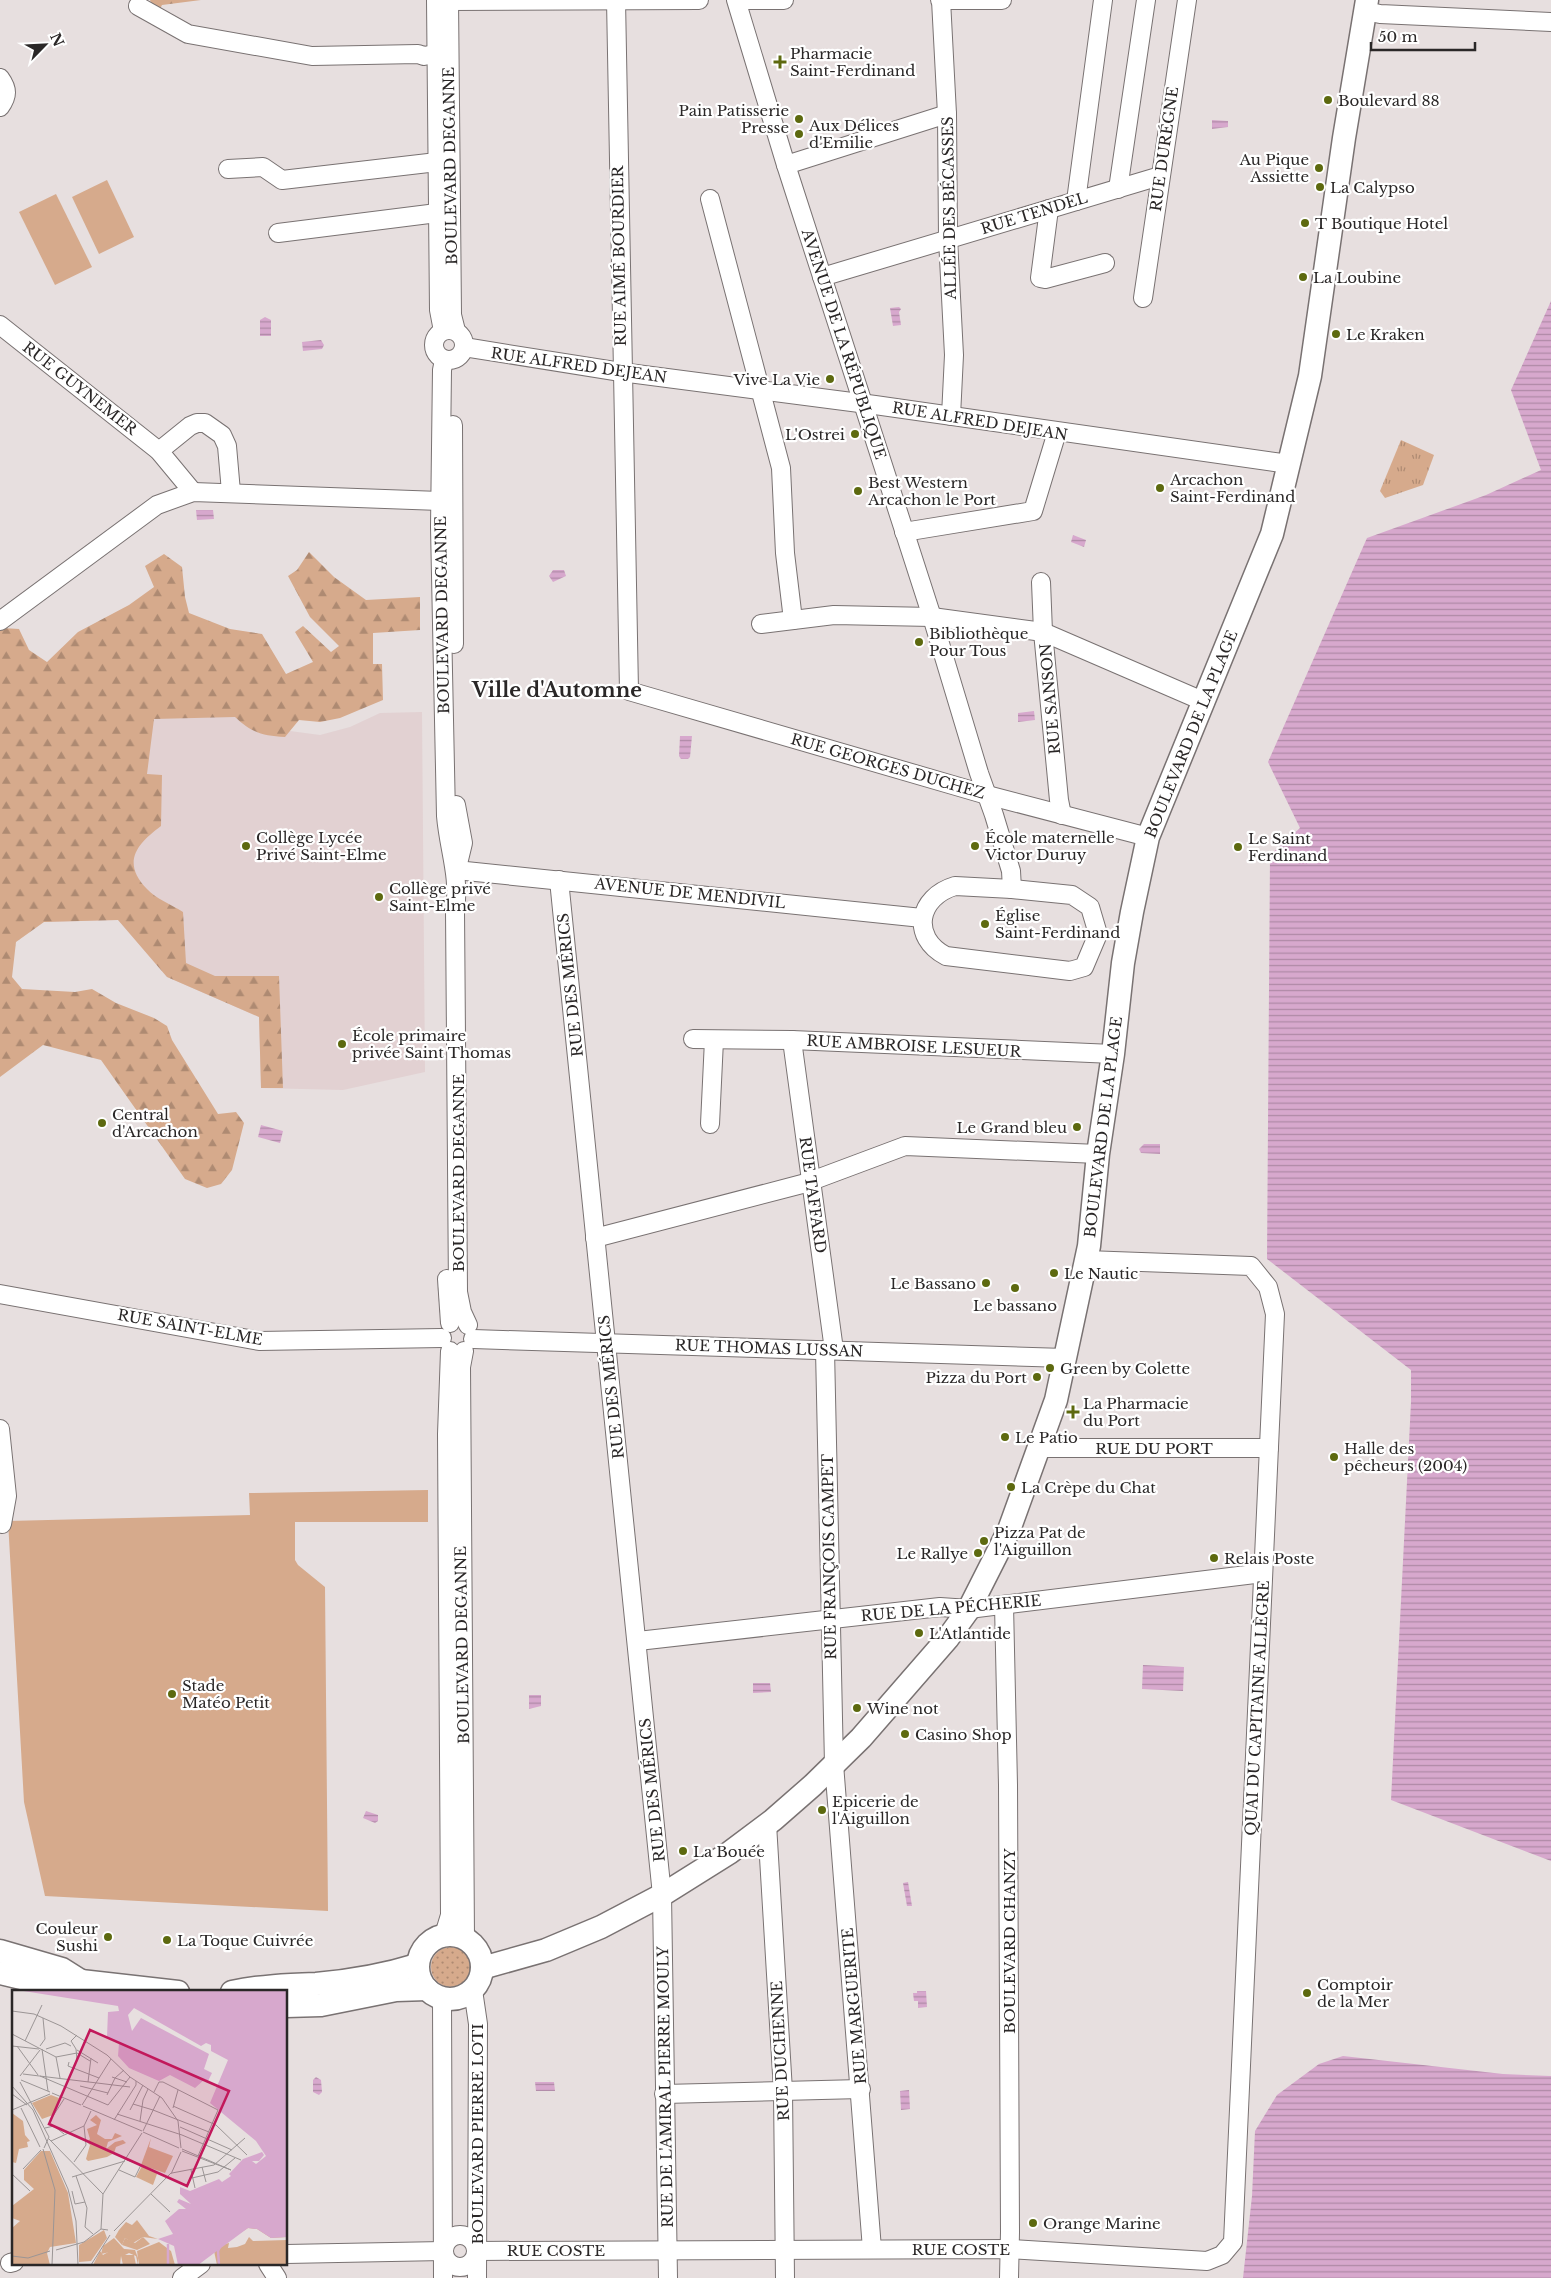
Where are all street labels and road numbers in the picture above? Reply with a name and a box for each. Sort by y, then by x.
street label: BOULEVARD DEGANNE [439,67,461,265]
street label: RUE DURÉGNE [1146,85,1182,213]
street label: ALLÉE DES BÉCASSES [938,116,960,301]
street label: RUE AIMÉ BOURDIER [608,164,630,346]
street label: RUE TENDEL [978,188,1090,238]
street label: AVENUE DE LA RÉPUBLIQUE [797,225,890,462]
street label: RUE GUYNEMER [19,337,142,439]
street label: RUE ALFRED DEJEAN [490,343,668,387]
street label: RUE ALFRED DEJEAN [891,398,1069,444]
street label: BOULEVARD DEGANNE [431,516,453,714]
street label: BOULEVARD DE LA PLAGE [1140,627,1242,841]
street label: RUE SANSON [1036,643,1064,755]
street label: RUE GEORGES DUCHEZ [789,729,987,803]
street label: AVENUE DE MENDIVIL [593,873,787,912]
street label: RUE DES MÉRICS [553,912,587,1058]
street label: BOULEVARD DE LA PLAGE [1080,1015,1126,1239]
street label: RUE AMBROISE LESUEUR [806,1031,1023,1061]
street label: BOULEVARD DEGANNE [449,1074,468,1272]
street label: RUE TAFFARD [795,1136,831,1254]
street label: RUE SAINT-ELME [116,1305,264,1349]
street label: RUE DES MÉRICS [594,1314,628,1460]
street label: RUE THOMAS LUSSAN [674,1335,864,1361]
street label: RUE DU PORT [1095,1439,1213,1458]
street label: RUE FRANÇOIS CAMPET [818,1454,840,1660]
street label: BOULEVARD DEGANNE [451,1546,473,1744]
street label: QUAI DU CAPITAINE ALLÈGRE [1241,1580,1273,1836]
street label: RUE DE LA PÉCHERIE [860,1591,1042,1625]
street label: RUE DES MÉRICS [635,1717,669,1863]
street label: BOULEVARD CHANZY [1000,1847,1019,2034]
street label: RUE MARGUERITE [838,1927,870,2085]
street label: RUE DE L'AMIRAL PIERRE MOULY [653,1945,677,2228]
street label: RUE DUCHENNE [767,1980,793,2122]
street label: BOULEVARD PIERRE LOTI [468,2023,487,2245]
street label: RUE COSTE [912,2240,1010,2259]
street label: RUE COSTE [507,2241,605,2260]

